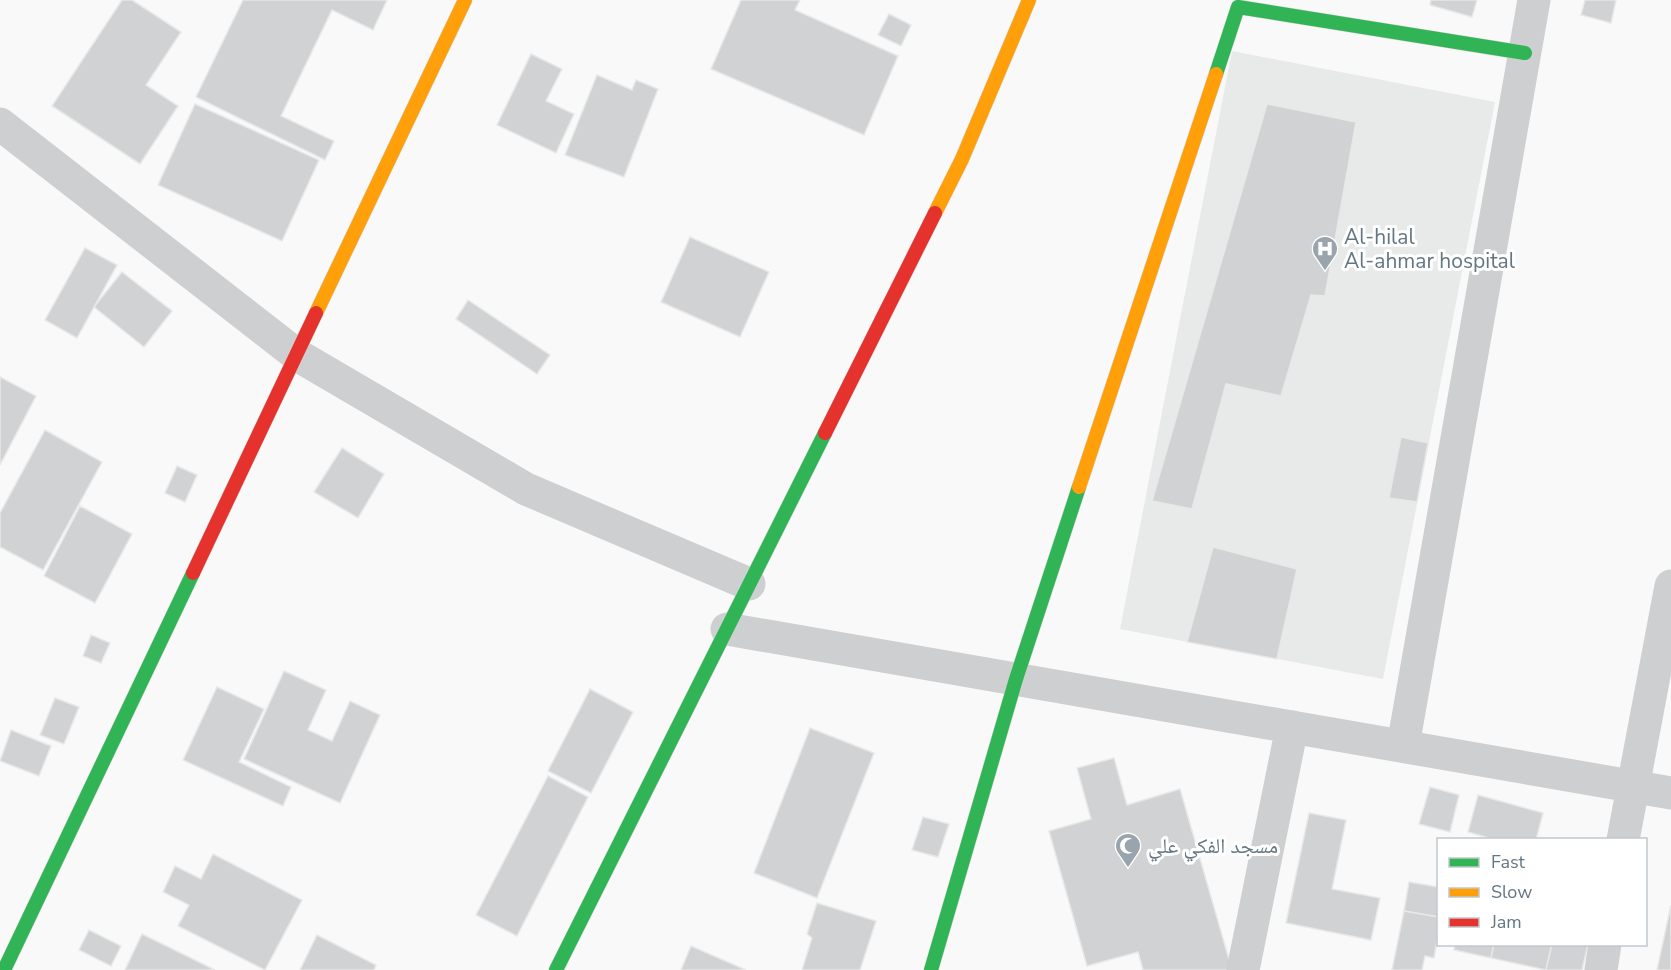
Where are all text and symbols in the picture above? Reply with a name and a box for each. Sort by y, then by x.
place label: Al-hilal Al-ahmar hospital [1344,223,1516,275]
hospital icon: Al-hilal Al-ahmar hospital [1310,234,1340,272]
mosque icon: مسجد الفكي علي [1113,831,1143,869]
place label: مسجد الفكي علي [1148,832,1278,862]
legend [1437,838,1647,946]
text: Fast [1491,850,1526,874]
text: Slow [1491,880,1532,904]
text: Jam [1490,910,1522,934]

